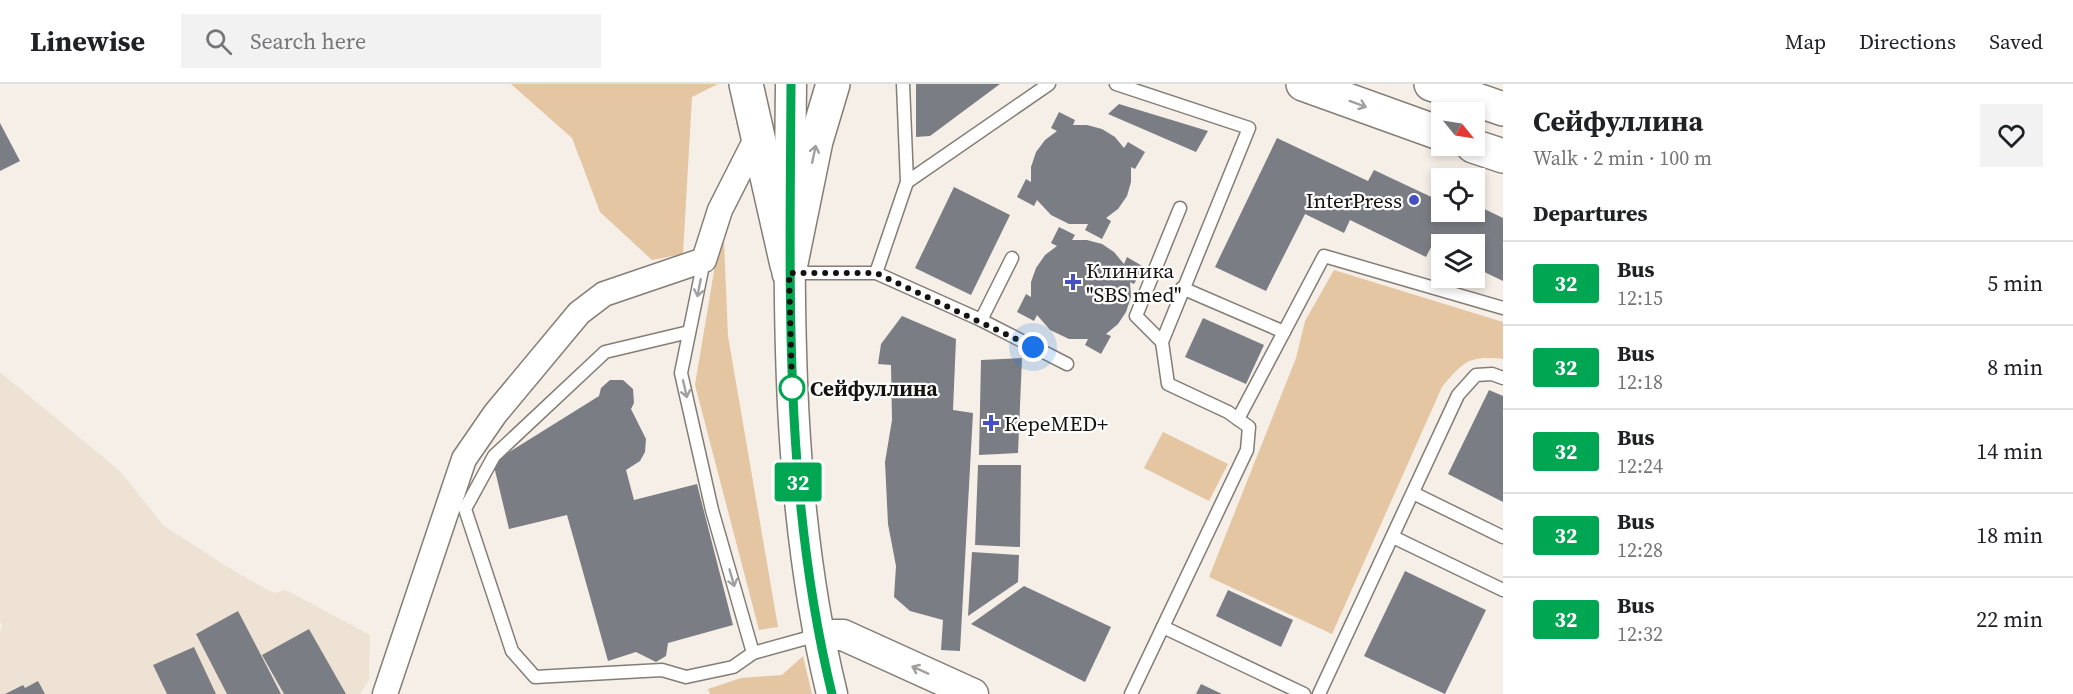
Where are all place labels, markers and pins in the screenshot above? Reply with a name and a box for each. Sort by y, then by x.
place label: InterPress [1306,186,1402,215]
marker: InterPress [1407,193,1421,207]
place label: Клиника "SBS med" [1086,256,1181,309]
marker: Клиника "SBS med" [1064,273,1082,291]
place label: Сейфуллина [810,374,939,403]
marker: Сейфуллина [779,375,805,401]
place label: КереMED+ [1004,409,1108,438]
marker: КереMED+ [982,414,1000,432]

